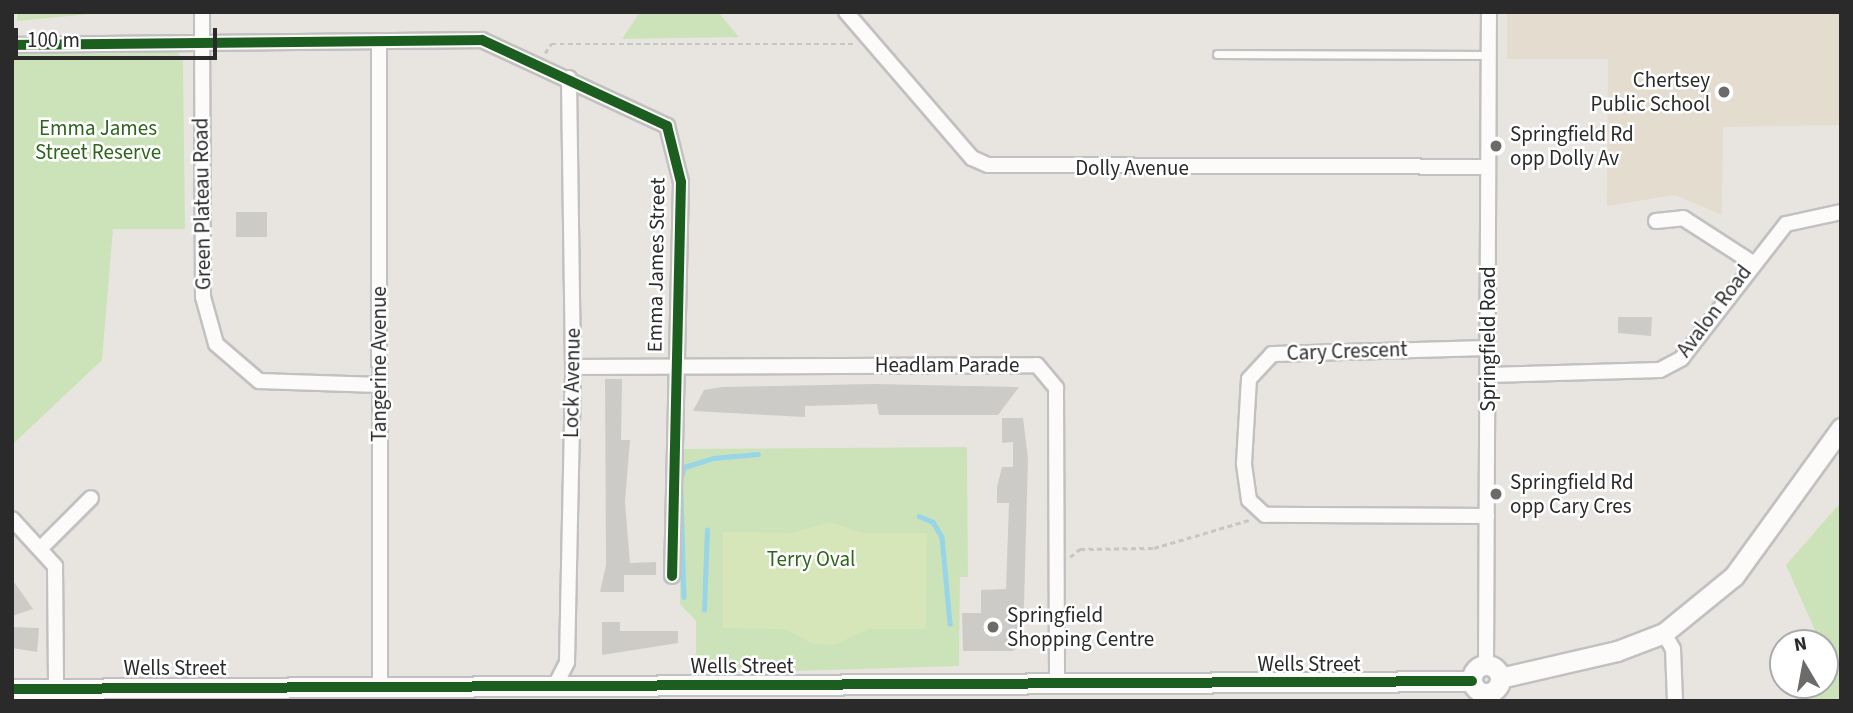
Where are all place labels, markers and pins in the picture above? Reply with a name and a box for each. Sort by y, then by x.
place label: Chertsey Public School [1590,67,1710,117]
marker: Chertsey Public School [1716,84,1732,100]
place label: Springfield Rd opp Dolly Av [1510,121,1634,171]
marker: Springfield Rd opp Dolly Av [1488,138,1504,154]
place label: Springfield Rd opp Cary Cres [1510,469,1634,519]
marker: Springfield Rd opp Cary Cres [1488,486,1504,502]
place label: Springfield Shopping Centre [1007,602,1154,652]
marker: Springfield Shopping Centre [985,619,1001,635]

